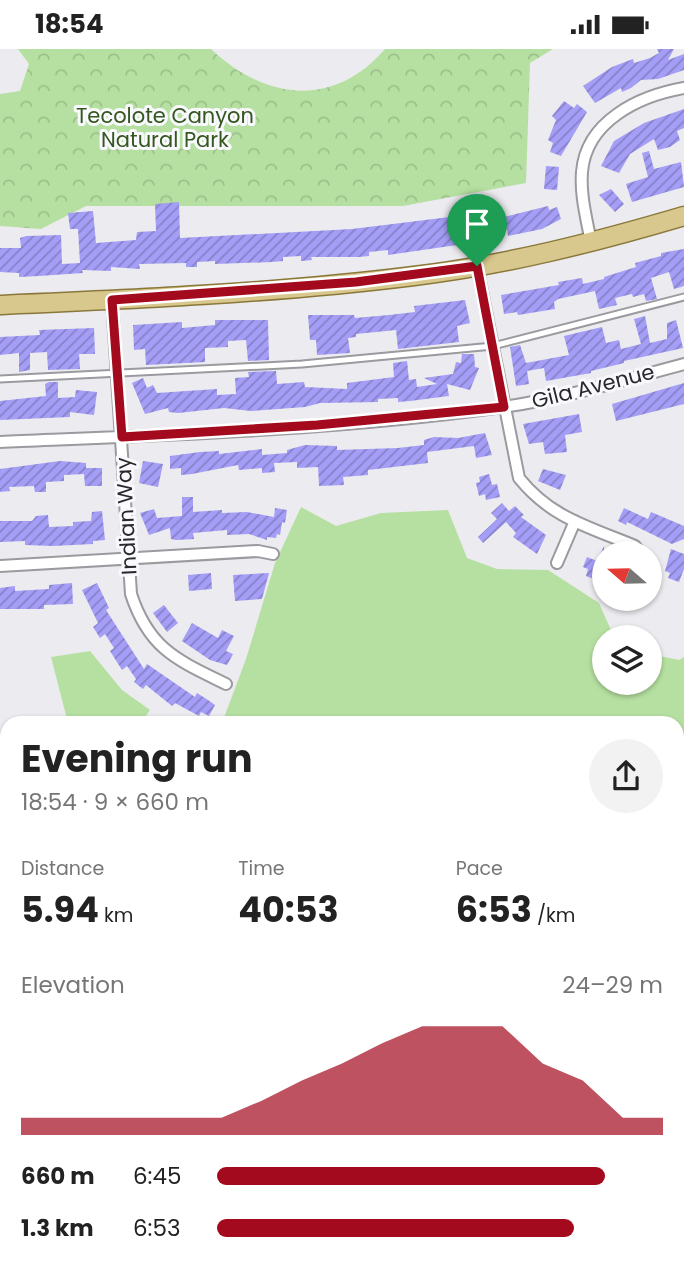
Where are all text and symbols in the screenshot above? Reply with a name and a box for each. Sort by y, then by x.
text: 18:54 [35,6,104,42]
park label: Tecolote Canyon Natural Park [76,101,254,154]
pin [447,194,507,266]
icon: arrive [458,205,496,243]
street label: Gila Avenue [529,357,657,415]
street label: Indian Way [108,456,144,576]
north arrow [592,541,662,611]
map controls [592,541,662,695]
button: layers [592,625,662,695]
text: Evening run [21,732,253,785]
button: share [589,739,663,813]
text: 18:54 · 9 × 660 m [21,786,209,818]
text: Distance [21,855,104,882]
text: Time [238,855,285,882]
text: Pace [456,855,503,882]
text: 5.94 [21,885,99,934]
text: 40:53 [238,885,339,934]
text: 6:53 [456,885,532,934]
text: km [99,902,133,929]
text: /km [532,902,575,929]
text: Elevation [21,969,125,1001]
text: 24–29 m [562,969,663,1001]
text: 660 m [21,1160,95,1192]
text: 6:45 [133,1160,181,1192]
text: 1.3 km [21,1212,94,1244]
text: 6:53 [133,1212,181,1244]

